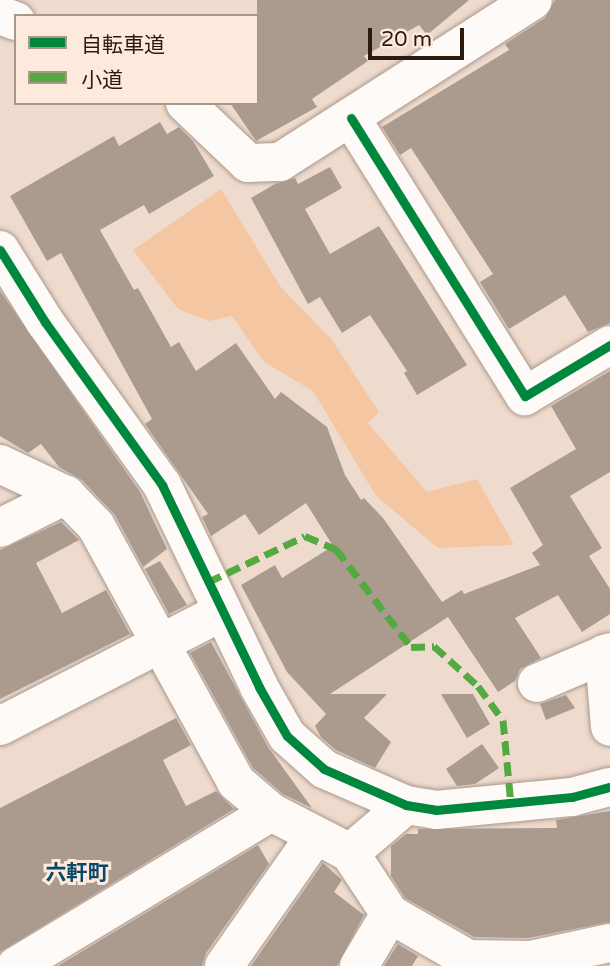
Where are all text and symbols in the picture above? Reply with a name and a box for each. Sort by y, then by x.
legend [14,14,259,105]
scale bar [372,14,468,58]
text: 20 m [381,27,432,52]
text: 自転車道 [81,33,165,58]
text: 小道 [81,68,123,93]
district label: 六軒町 [46,861,108,887]

